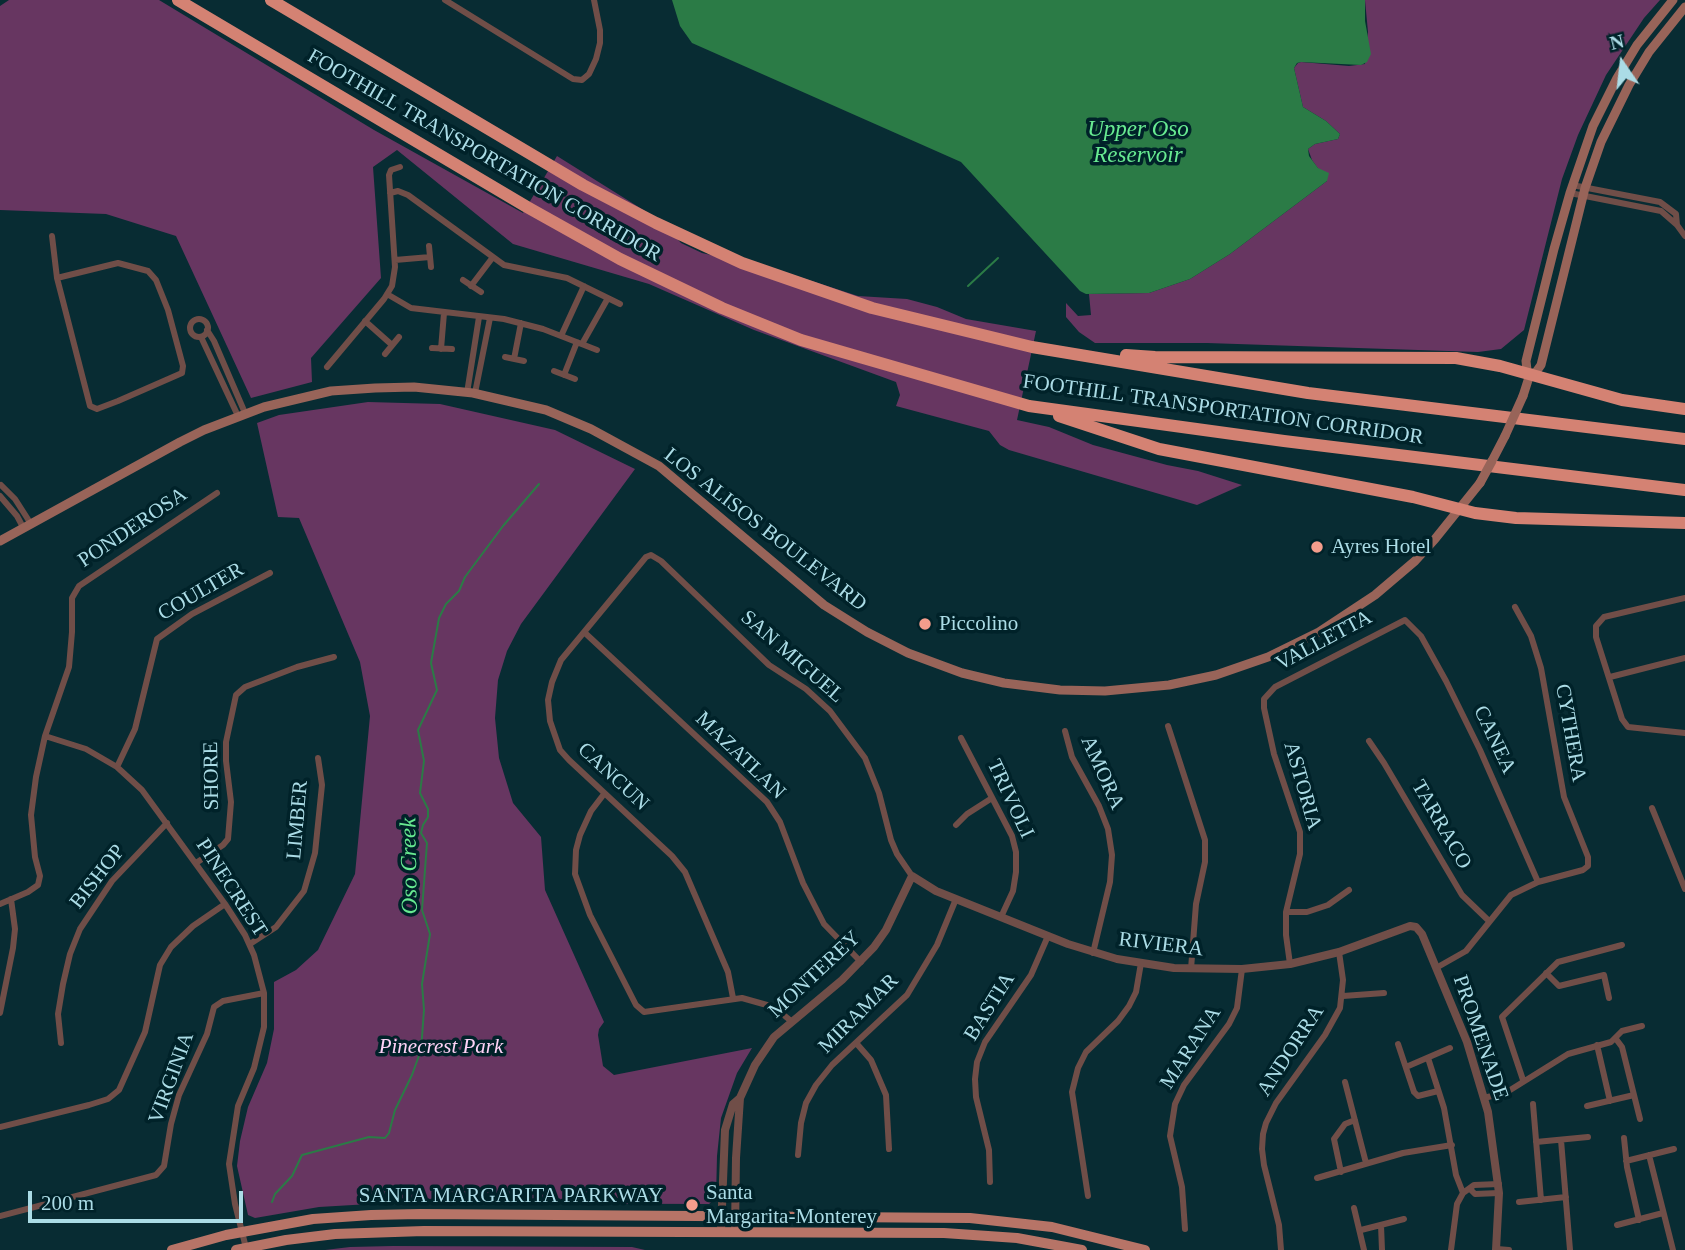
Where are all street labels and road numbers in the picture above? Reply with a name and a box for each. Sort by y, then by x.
street label: FOOTHILL TRANSPORTATION CORRIDOR [303,44,665,268]
street label: FOOTHILL TRANSPORTATION CORRIDOR [1021,369,1425,451]
street label: LOS ALISOS BOULEVARD [659,443,871,617]
street label: PONDEROSA [74,482,192,574]
street label: COULTER [154,557,248,627]
street label: SAN MIGUEL [735,605,849,709]
street label: VALLETTA [1272,605,1376,677]
street label: CYTHERA [1549,682,1591,784]
street label: CANEA [1467,702,1521,778]
street label: MAZATLAN [690,707,790,805]
street label: AMORA [1075,732,1129,814]
street label: CANCUN [572,738,654,816]
street label: ASTORIA [1277,739,1327,833]
street label: SHORE [199,741,225,811]
street label: TRIVOLI [981,756,1039,842]
street label: TARRACO [1405,776,1477,874]
street label: LIMBER [282,779,314,861]
street label: PINECREST [190,834,272,942]
street label: BISHOP [65,840,131,914]
street label: MONTEREY [764,926,866,1024]
street label: RIVIERA [1117,927,1205,963]
street label: BASTIA [959,968,1021,1046]
street label: MIRAMAR [814,969,904,1059]
street label: PROMENADE [1447,972,1513,1104]
street label: ANDORRA [1252,1001,1330,1101]
street label: MARANA [1155,1002,1227,1094]
street label: VIRGINIA [144,1029,200,1127]
street label: SANTA MARGARITA PARKWAY [359,1183,663,1209]

